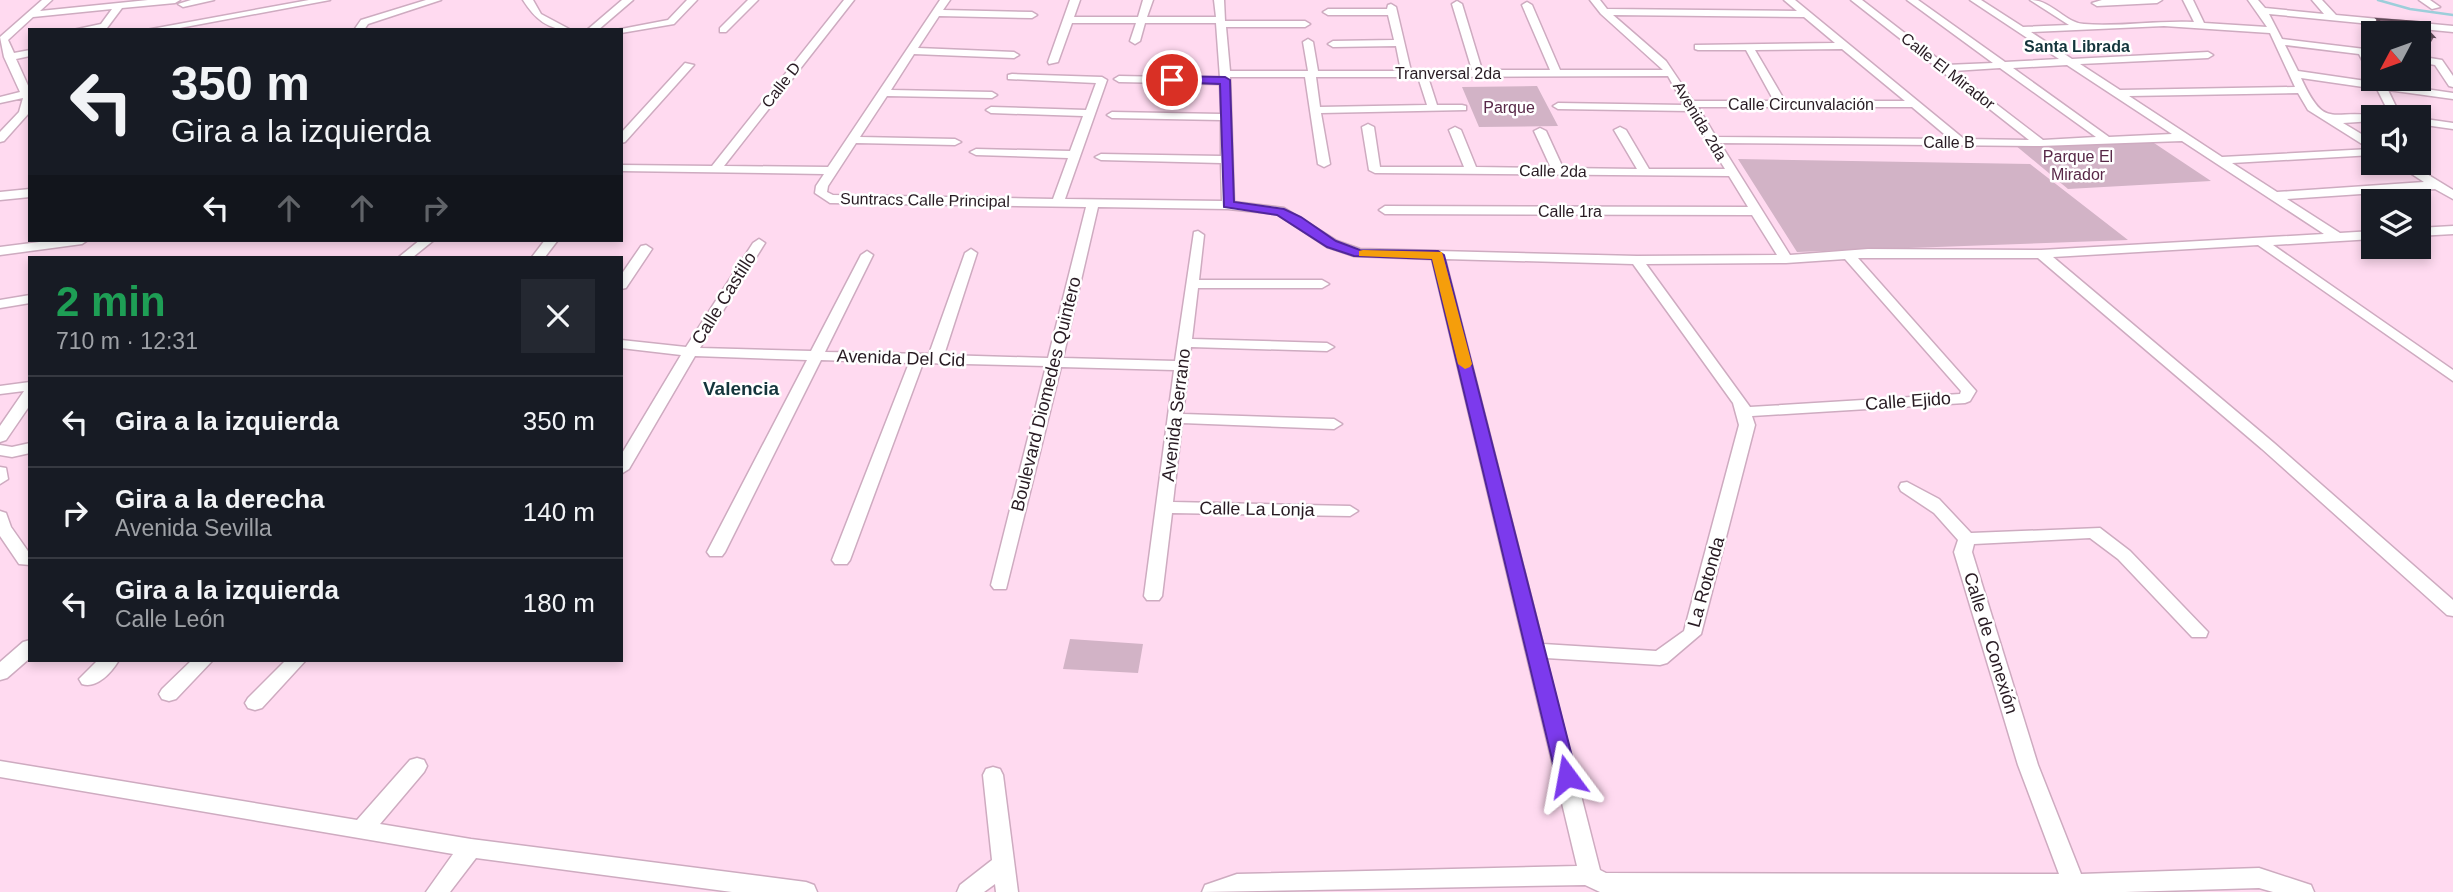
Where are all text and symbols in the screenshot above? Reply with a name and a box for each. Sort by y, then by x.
north arrow [2361,21,2431,91]
map controls [2361,21,2431,259]
street label: Calle El Mirador [1898,29,1999,113]
district label: Santa Librada [2024,38,2130,55]
pin [1142,50,1202,110]
icon: left [56,56,147,147]
text: 350 m [171,56,310,110]
street label: Calle D [758,59,804,111]
icon: arrive [1153,61,1191,99]
street label: Tranversal 2da [1395,65,1501,82]
street label: Avenida 2da [1670,79,1730,163]
street label: Calle Circunvalación [1728,96,1874,113]
park label: Parque [1483,99,1535,116]
button: sound [2361,105,2431,175]
text: Gira a la izquierda [171,113,431,149]
street label: Calle B [1923,134,1975,151]
park label: Parque El Mirador [2043,148,2113,183]
street label: Calle 2da [1519,162,1587,180]
icon: left [197,189,235,227]
icon: ahead [270,189,308,227]
icon: ahead [343,189,381,227]
icon: right [416,189,454,227]
button: layers [2361,189,2431,259]
street label: Suntracs Calle Principal [840,190,1010,210]
street label: Calle 1ra [1538,203,1602,220]
street label: Calle Castillo [688,248,760,348]
street label: Boulevard Diomedes Quintero [1007,275,1085,513]
text: 2 min [56,278,166,325]
button: close [521,279,595,353]
text: 710 m · 12:31 [56,328,198,354]
street label: Avenida Del Cid [836,346,966,370]
street label: Avenida Serrano [1158,347,1194,483]
district label: Valencia [703,378,779,399]
street label: Calle Ejido [1864,388,1952,414]
icon: left [56,403,94,441]
text: Gira a la izquierda [115,406,339,436]
text: 350 m [523,406,595,436]
text: Gira a la derecha [115,484,325,514]
icon: right [56,494,94,532]
text: 140 m [523,497,595,527]
street label: Calle La Lonja [1199,498,1316,520]
text: Avenida Sevilla [115,515,272,541]
street label: La Rotonda [1684,534,1729,629]
street label: Calle de Conexión [1960,570,2022,716]
text: Gira a la izquierda [115,575,339,605]
icon: left [56,585,94,623]
text: 180 m [523,588,595,618]
text: Calle León [115,606,225,632]
position arrow [1530,739,1604,813]

